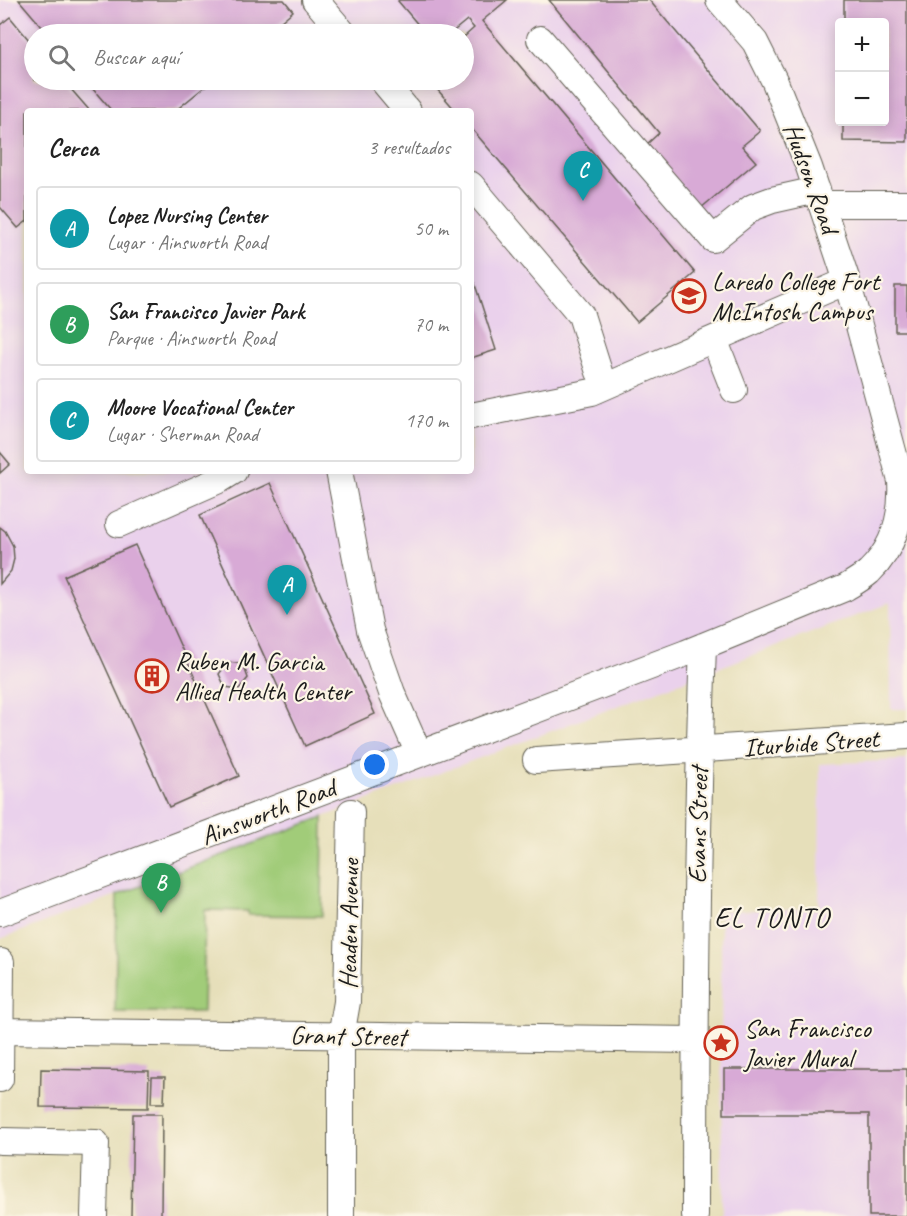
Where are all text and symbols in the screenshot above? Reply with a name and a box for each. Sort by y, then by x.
map controls [835,18,889,126]
button: + [835,18,889,72]
search box [24,24,474,90]
icon: search [45,41,78,74]
text: Buscar aquí [93,43,179,71]
button: − [835,72,889,126]
street label: Hudson Road [776,118,847,241]
text: Cerca [48,131,98,164]
text: 3 resultados [368,135,450,160]
pin: C [564,152,602,201]
text: Lopez Nursing Center [107,202,267,230]
text: A [64,216,75,241]
text: 50 m [414,216,448,241]
text: Lugar · Ainsworth Road [107,230,267,255]
place label: Laredo College Fort McIntosh Campus [712,265,881,328]
school or university icon: Laredo College Fort McIntosh Campus [671,278,707,314]
text: San Francisco Javier Park [107,298,304,326]
text: B [64,312,75,337]
text: 70 m [414,312,448,337]
text: Parque · Ainsworth Road [107,326,275,351]
text: Moore Vocational Center [107,394,293,422]
text: C [65,408,74,433]
text: 170 m [405,408,448,433]
text: Lugar · Sherman Road [107,422,258,447]
pin: A [268,566,306,615]
place label: Ruben M. Garcia Allied Health Center [175,645,354,708]
building icon: Ruben M. Garcia Allied Health Center [134,658,170,694]
street label: Iturbide Street [742,722,882,764]
your location [360,750,389,779]
street label: Evans Street [680,763,716,884]
street label: Ainsworth Road [196,770,344,853]
street label: Headen Avenue [331,857,367,989]
pin: B [142,864,180,913]
district label: EL TONTO [714,900,831,935]
place label: San Francisco Javier Mural [742,1012,872,1075]
street label: Grant Street [290,1018,410,1054]
place icon: San Francisco Javier Mural [703,1025,739,1061]

